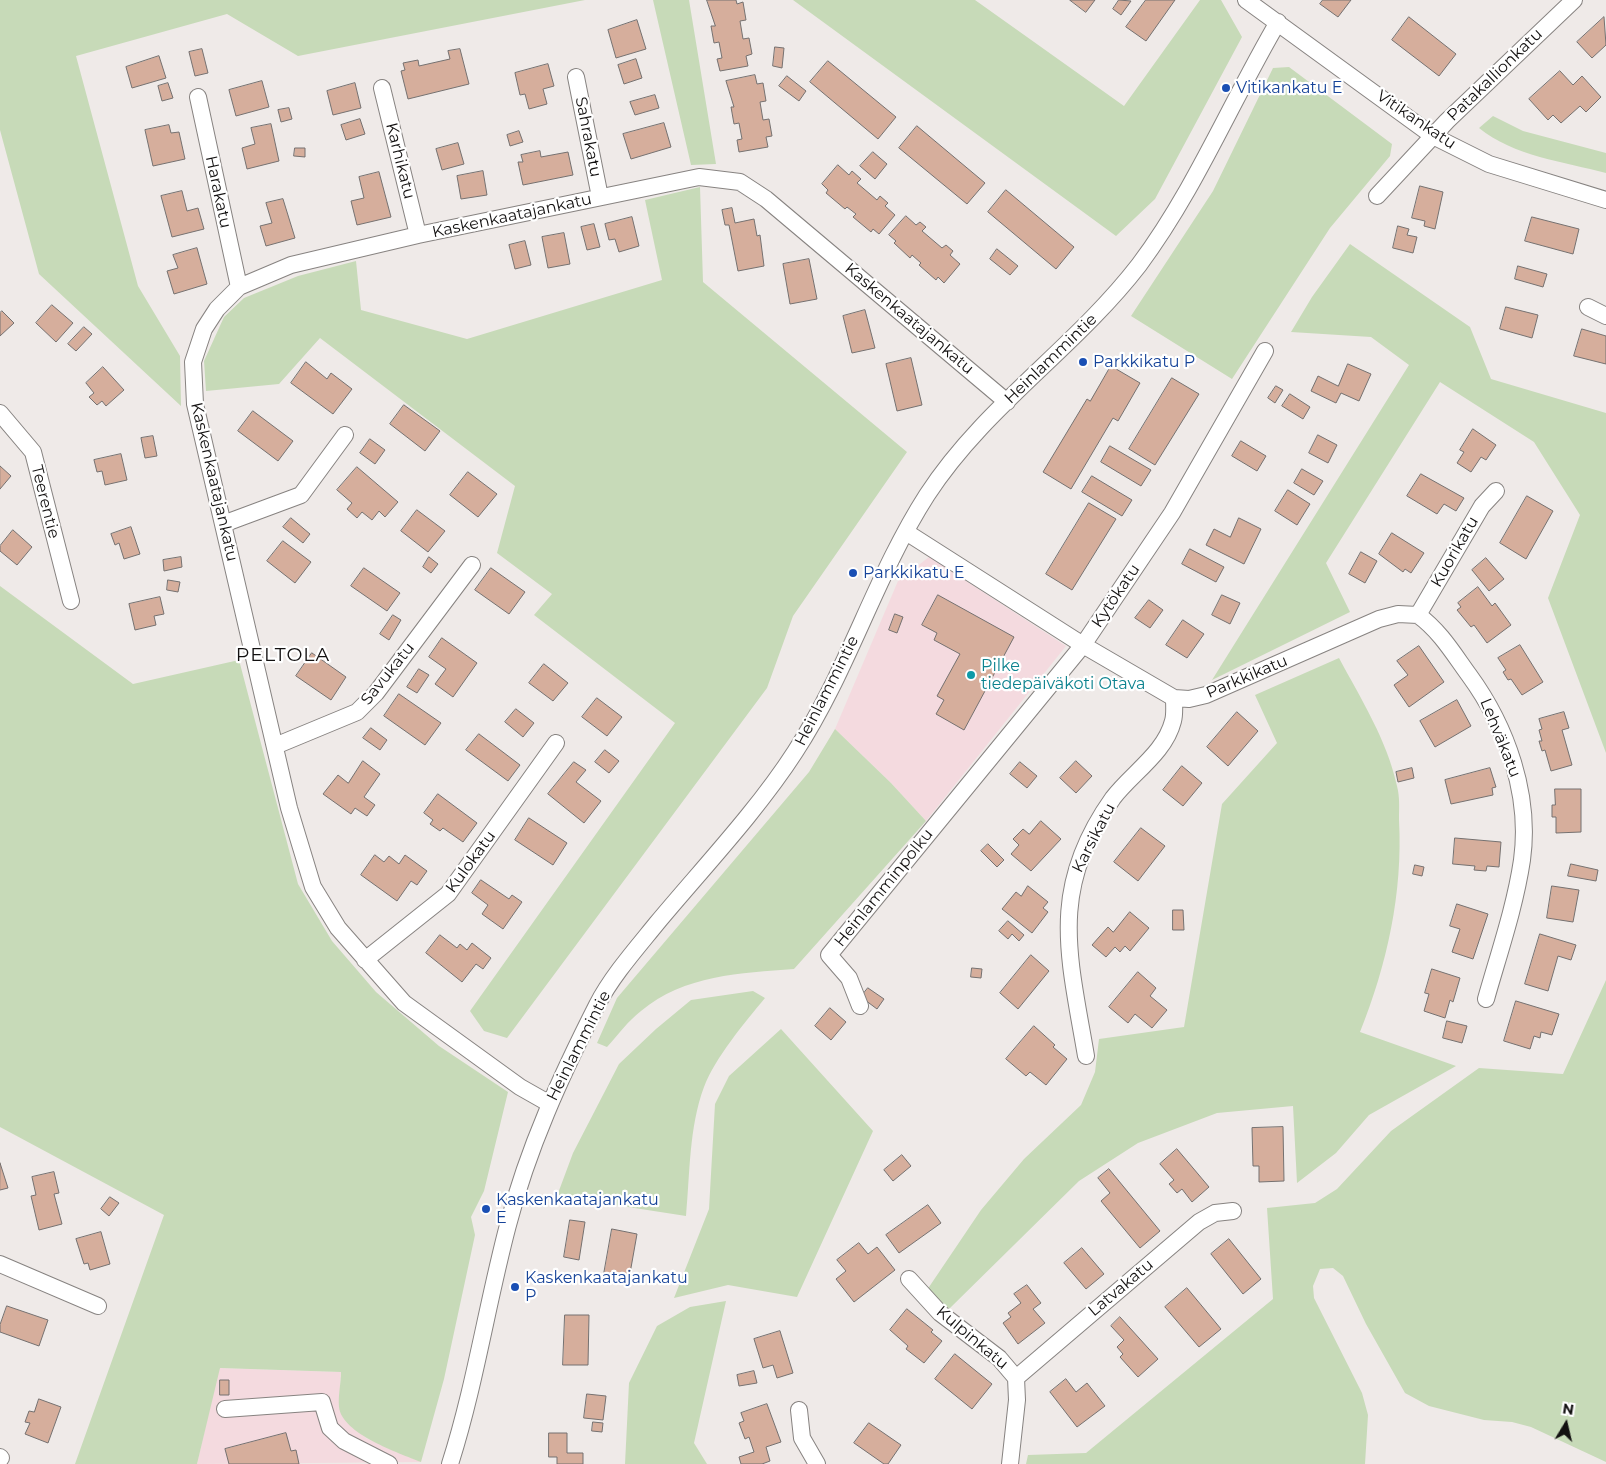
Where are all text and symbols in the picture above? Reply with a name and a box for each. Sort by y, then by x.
street label: Patakallionkatu [1443,25,1547,125]
place label: Vitikankatu E [1236,78,1343,98]
marker: Vitikankatu E [1220,82,1232,94]
street label: Vitikankatu [1373,86,1459,154]
street label: Sahrakatu [571,95,605,179]
street label: Karhikatu [381,121,419,201]
street label: Harakatu [201,154,235,230]
street label: Kaskenkaatajankatu [430,190,594,242]
street label: Kaskenkaatajankatu [840,259,978,379]
street label: Heinlammintie [1001,310,1101,408]
place label: Parkkikatu P [1093,352,1195,372]
marker: Parkkikatu P [1077,356,1089,368]
street label: Kaskenkaatajankatu [186,401,242,563]
street label: Teerentie [27,463,63,541]
street label: Kuorikatu [1427,513,1483,591]
street label: Kytökatu [1088,561,1144,631]
place label: Parkkikatu E [863,563,964,583]
marker: Parkkikatu E [847,567,859,579]
street label: Heinlammintie [791,633,863,749]
street label: Savukatu [357,639,419,709]
district label: PELTOLA [235,644,331,666]
street label: Parkkikatu [1203,651,1291,703]
place label: Pilke tiedepäiväkoti Otava [981,656,1145,694]
marker: Pilke tiedepäiväkoti Otava [965,669,977,681]
street label: Lehväkatu [1475,696,1525,780]
street label: Karsikatu [1068,800,1120,876]
street label: Heinlamminpolku [831,825,937,951]
street label: Kulokatu [442,827,500,897]
street label: Heinlammintie [543,988,615,1104]
place label: Kaskenkaatajankatu E [496,1190,659,1228]
marker: Kaskenkaatajankatu E [480,1203,492,1215]
street label: Latvakatu [1085,1255,1157,1321]
place label: Kaskenkaatajankatu P [525,1268,688,1306]
marker: Kaskenkaatajankatu P [509,1281,521,1293]
street label: Kulpinkatu [932,1302,1012,1374]
north arrow [1541,1399,1591,1449]
text: N [1561,1399,1575,1419]

